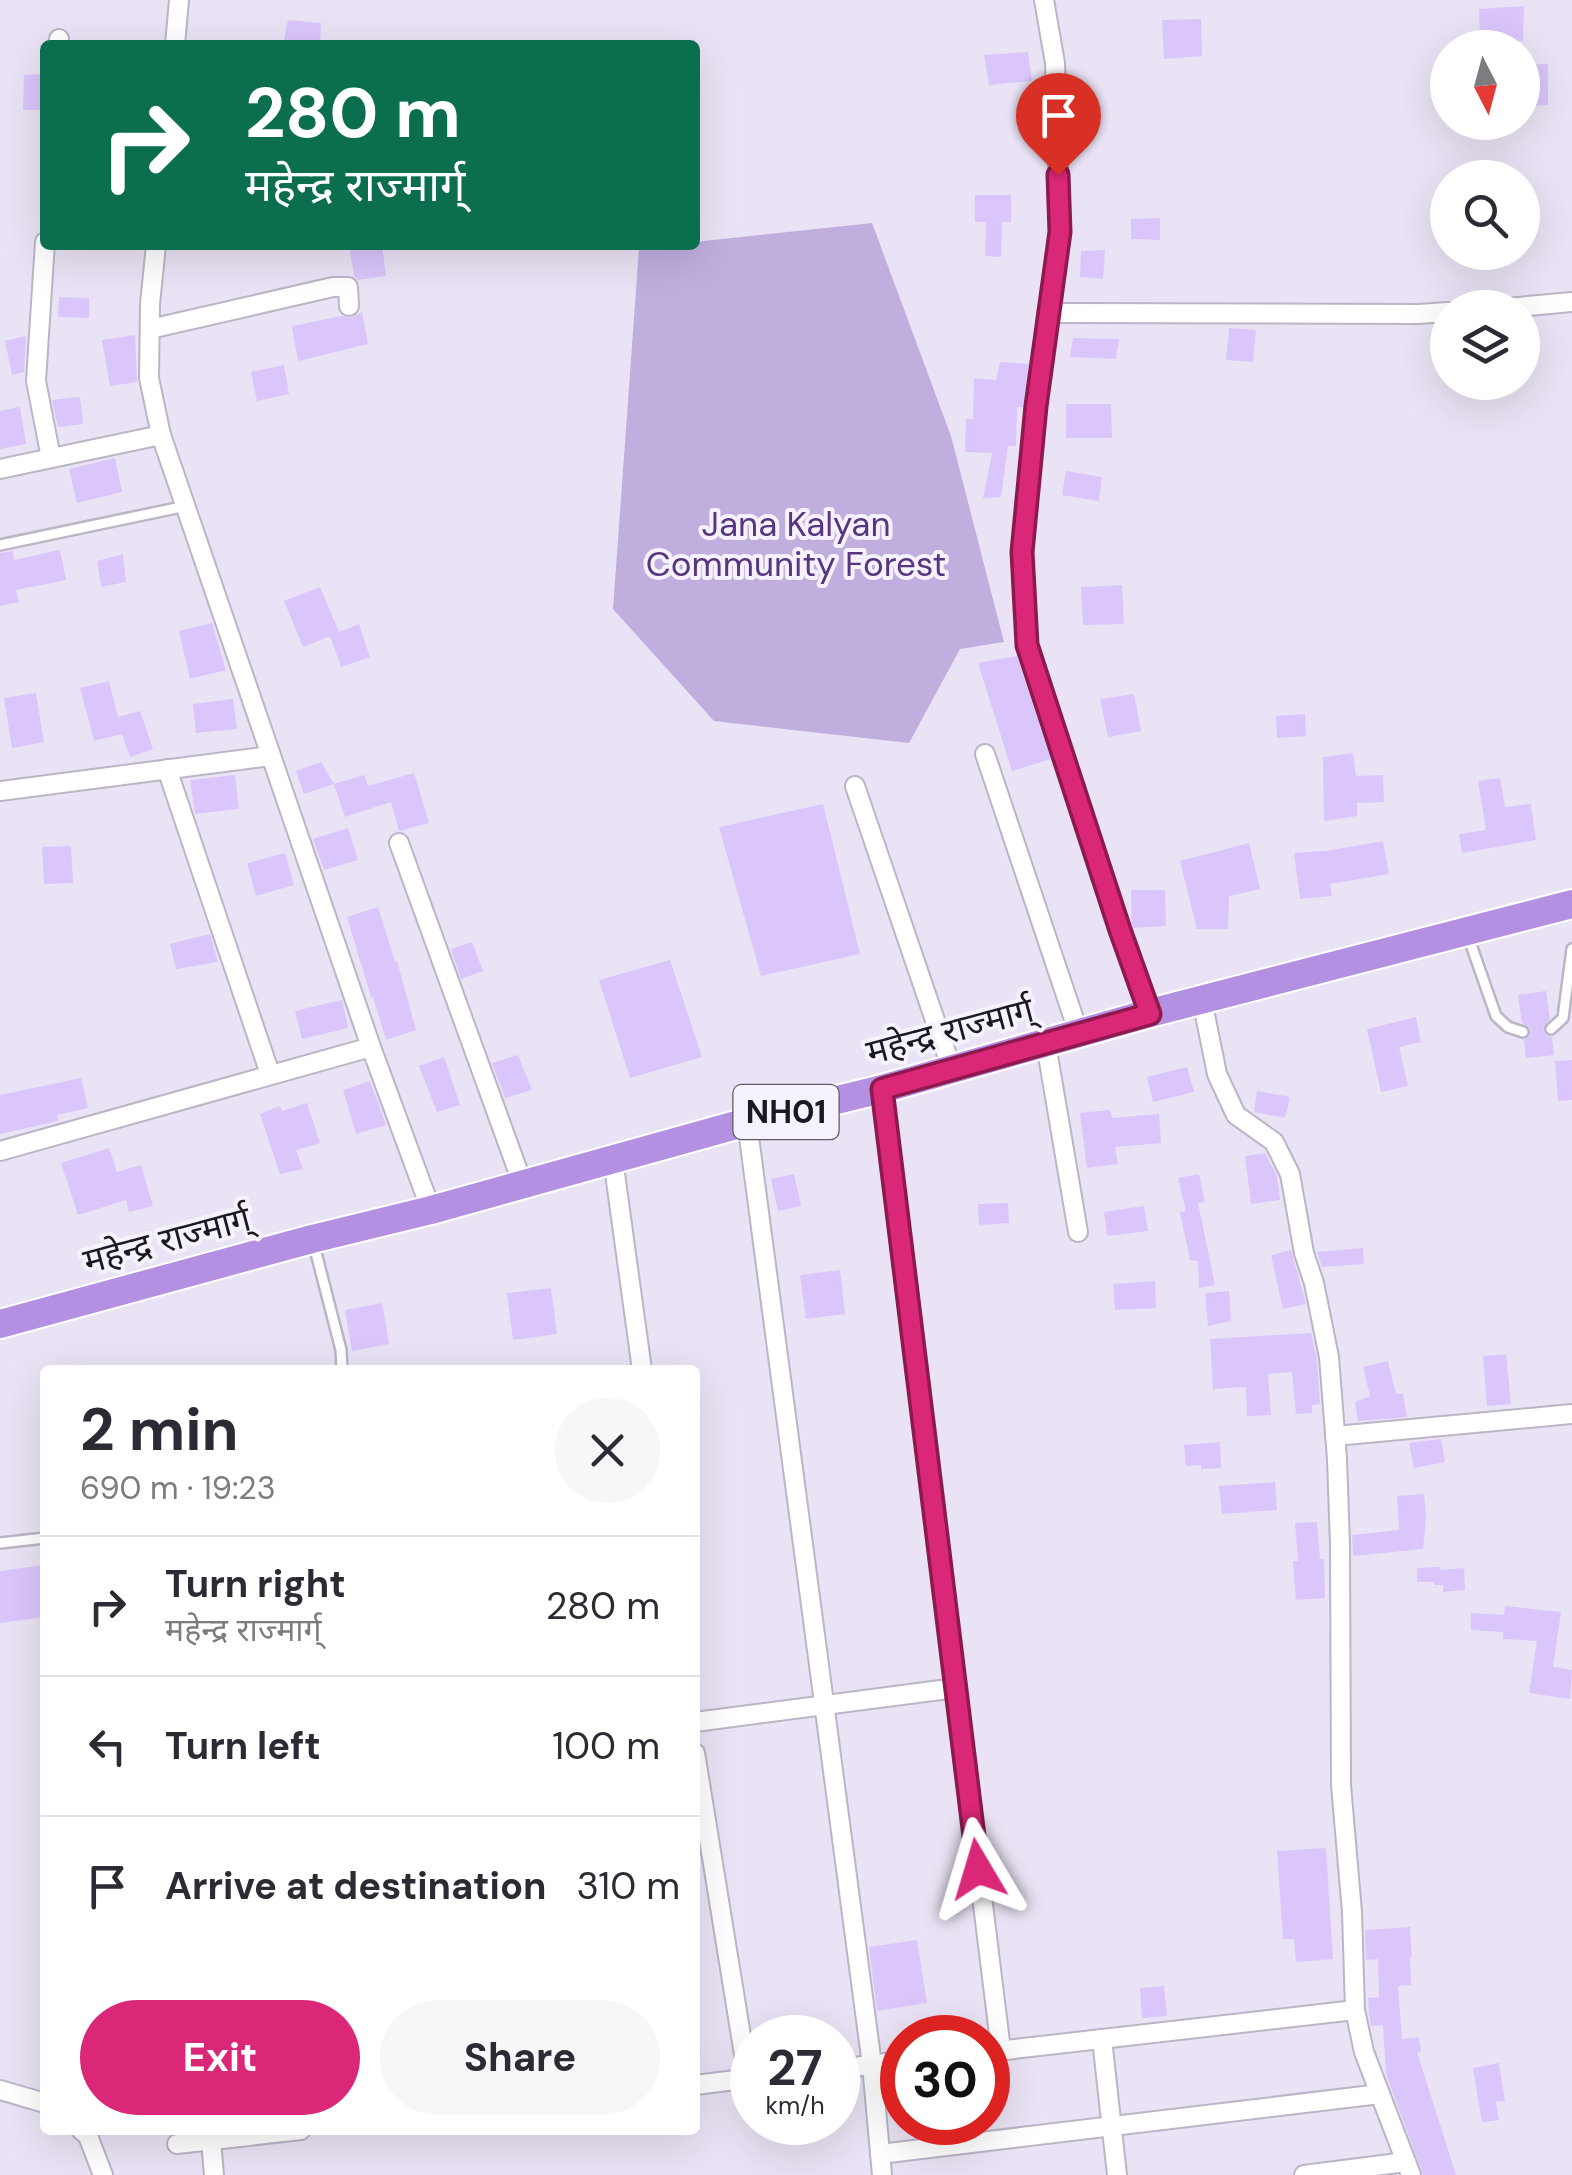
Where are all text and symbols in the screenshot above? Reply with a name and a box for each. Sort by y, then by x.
north arrow [1430,30,1540,140]
map controls [1430,30,1540,400]
text: 280 m [245,68,461,159]
pin [1016,73,1101,176]
icon: right [80,80,210,210]
icon: arrive [1031,88,1086,143]
text: महेन्द्र राज्मार्ग् [245,156,465,215]
button: search [1430,160,1540,270]
button: layers [1430,290,1540,400]
park label: Jana Kalyan Community Forest [646,501,946,587]
street label: महेन्द्र राज्मार्ग् [861,985,1044,1075]
road number: NH01 [734,1085,838,1139]
street label: महेन्द्र राज्मार्ग् [78,1194,261,1284]
text: 2 min [80,1390,239,1469]
button: close [555,1398,660,1503]
text: 690 m · 19:23 [80,1467,276,1509]
text: Turn right [165,1559,346,1609]
icon: right [80,1579,135,1634]
text: 280 m [546,1581,660,1631]
text: महेन्द्र राज्मार्ग् [165,1609,322,1651]
icon: left [80,1719,135,1774]
text: Turn left [165,1721,321,1771]
text: 100 m [552,1721,660,1771]
position arrow [926,1817,1030,1921]
icon: arrive [80,1859,135,1914]
text: Arrive at destination [165,1861,547,1911]
text: 310 m [577,1861,680,1911]
button: Exit [80,2000,360,2115]
button: Share [380,2000,660,2115]
speed limit sign: 30 [880,2015,1010,2145]
text: 27 [767,2035,823,2101]
text: km/h [765,2089,825,2122]

